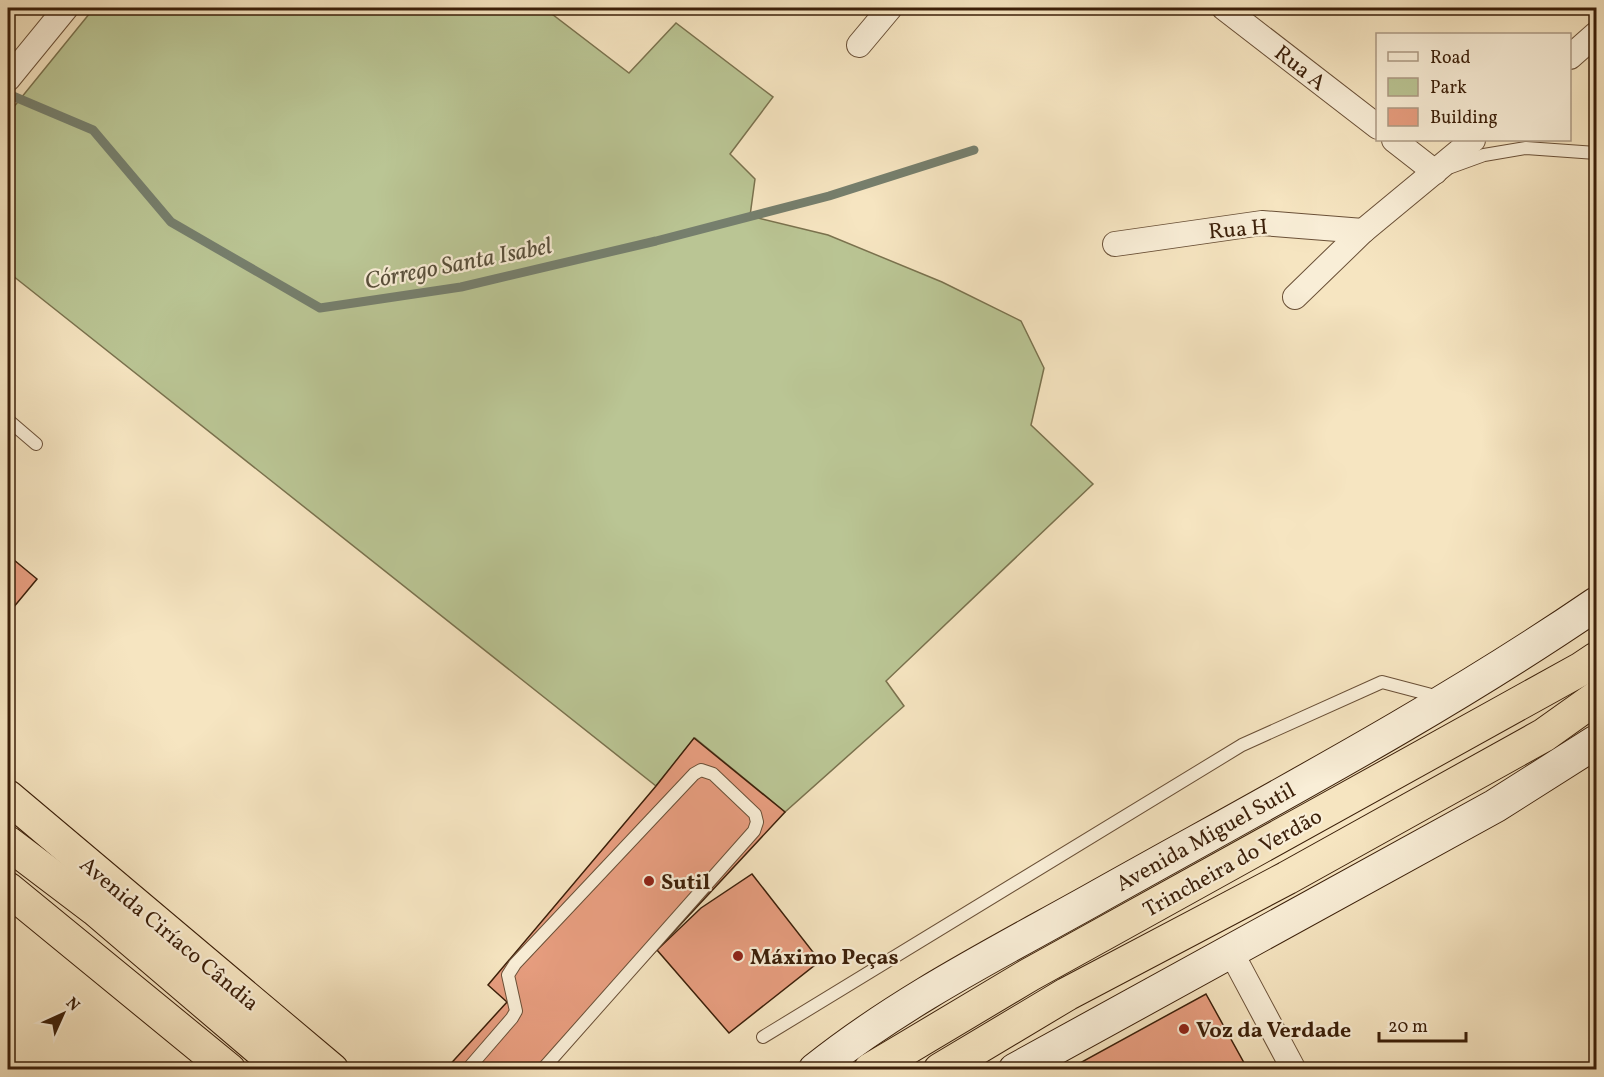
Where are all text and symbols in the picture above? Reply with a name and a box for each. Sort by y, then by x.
legend [1376,33,1571,141]
street label: Rua A [1267,39,1332,99]
text: Road [1430,46,1471,71]
text: Park [1430,76,1467,101]
text: Building [1430,106,1498,131]
street label: Rua H [1207,212,1269,249]
water label: Córrego Santa Isabel [362,230,555,300]
street label: Avenida Miguel Sutil [1111,776,1302,901]
street label: Trincheira do Verdão [1138,802,1328,926]
street label: Avenida Ciríaco Cândia [72,851,265,1019]
place label: Sutil [661,868,710,899]
marker: Sutil [642,874,656,888]
place label: Máximo Peças [750,943,899,974]
marker: Máximo Peças [731,949,745,963]
north arrow [33,984,93,1044]
text: N [60,993,84,1017]
scale bar [1379,1005,1466,1043]
text: 20 m [1388,1015,1428,1040]
place label: Voz da Verdade [1196,1016,1351,1047]
marker: Voz da Verdade [1177,1022,1191,1036]

